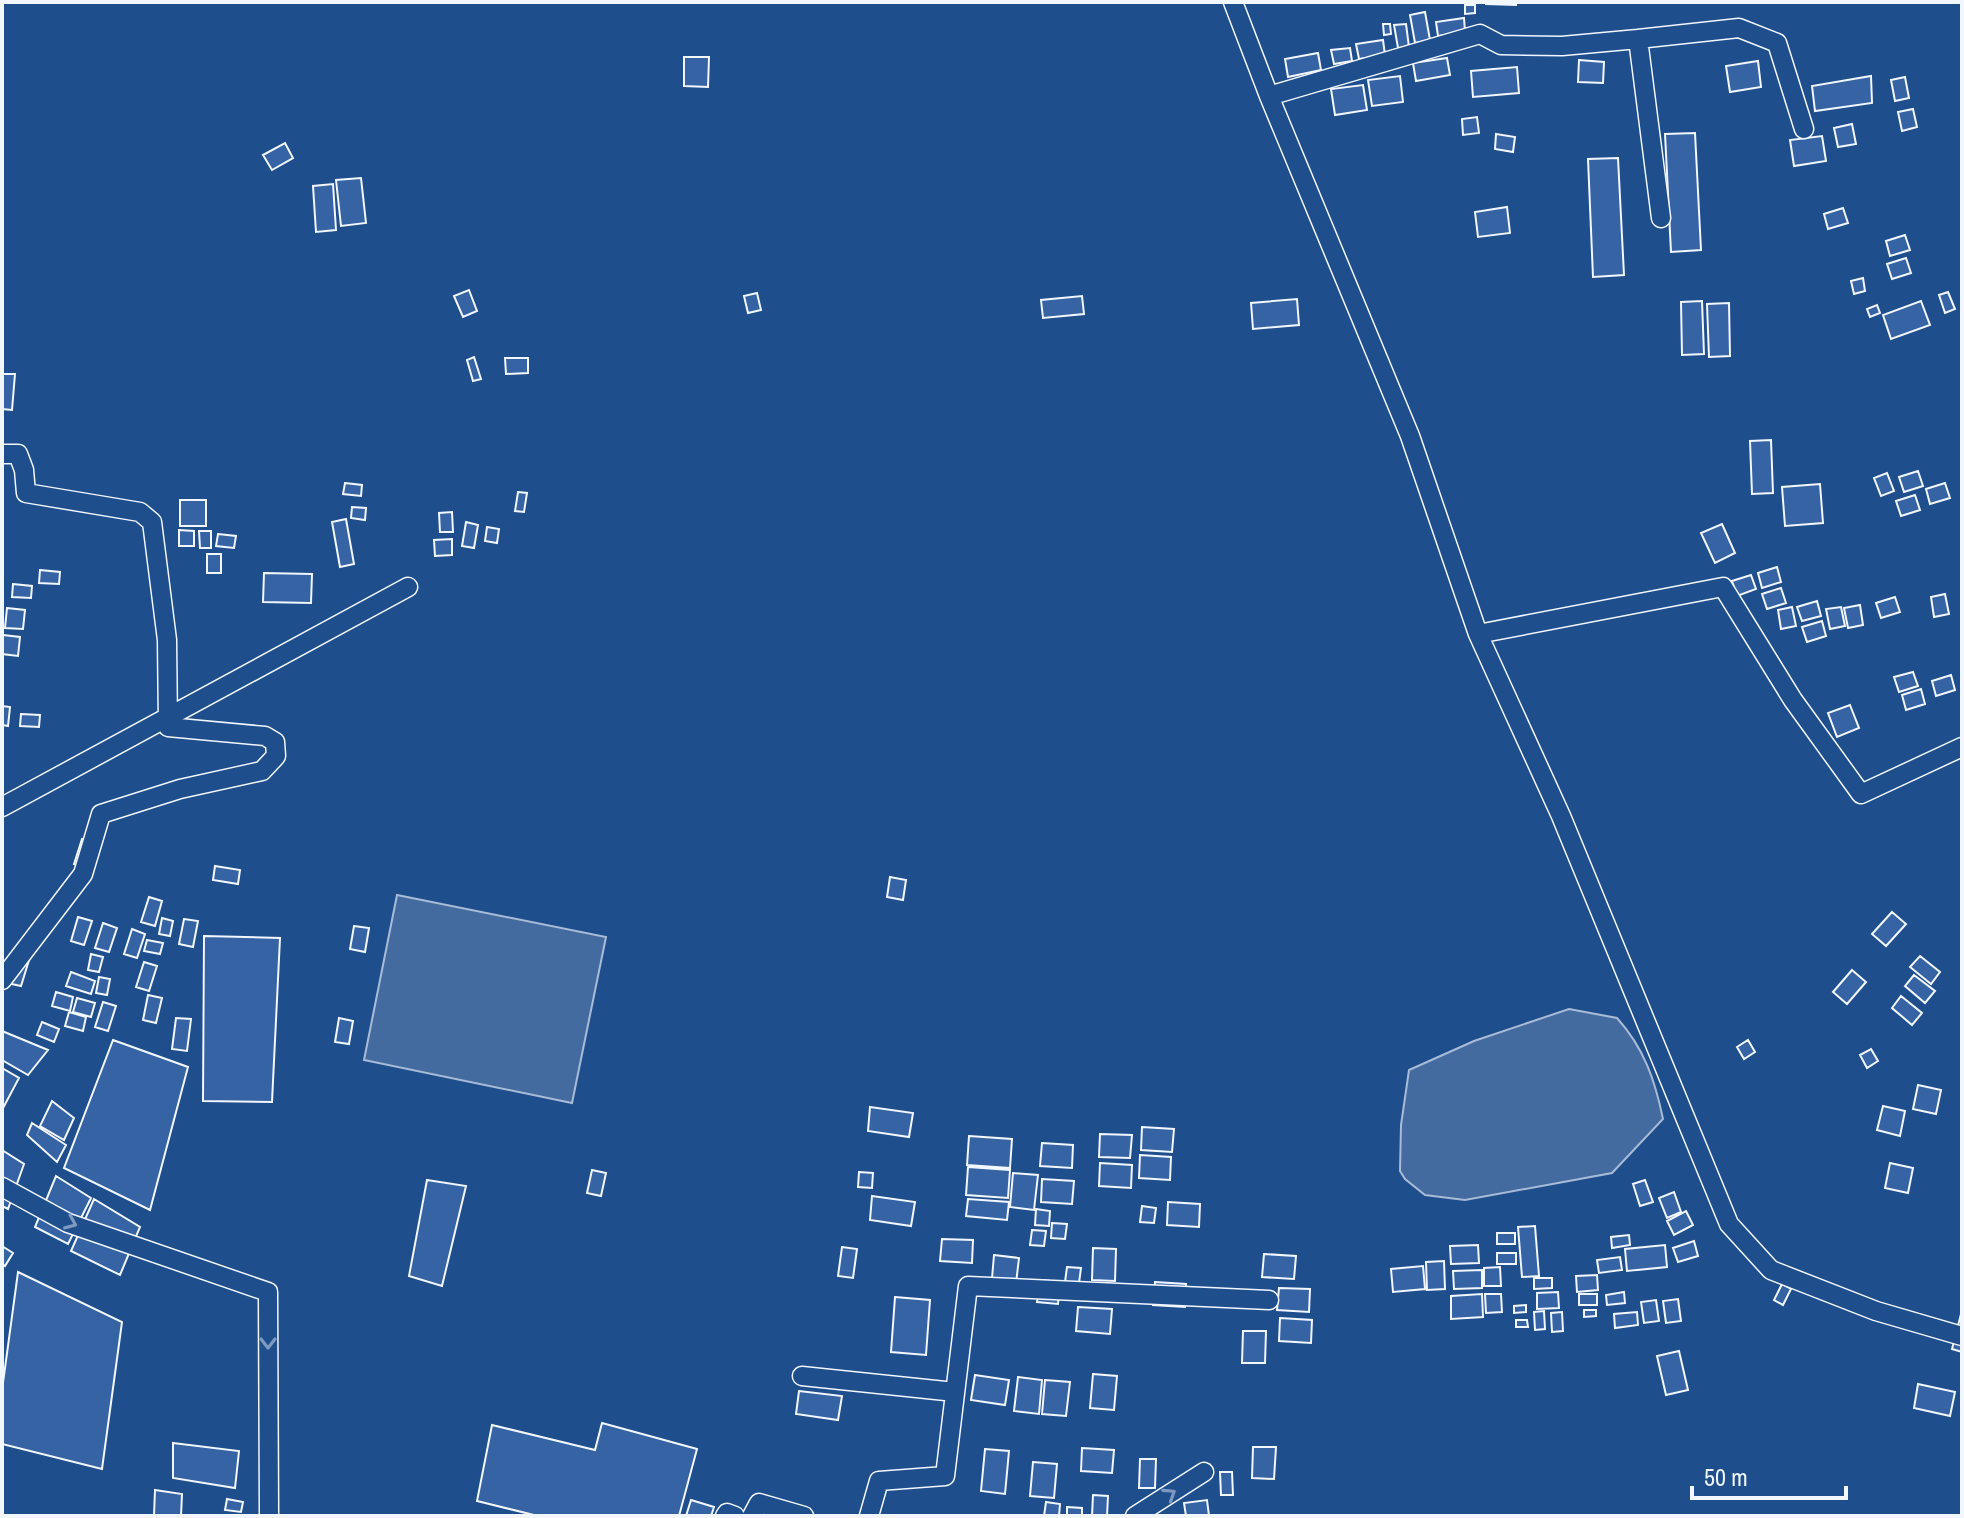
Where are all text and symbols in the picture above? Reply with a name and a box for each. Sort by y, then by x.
one-way arrow [63,1214,77,1230]
one-way arrow [259,1337,277,1350]
scale bar [1692,1450,1846,1500]
text: 50 m [1704,1461,1748,1493]
one-way arrow [1161,1489,1175,1504]

